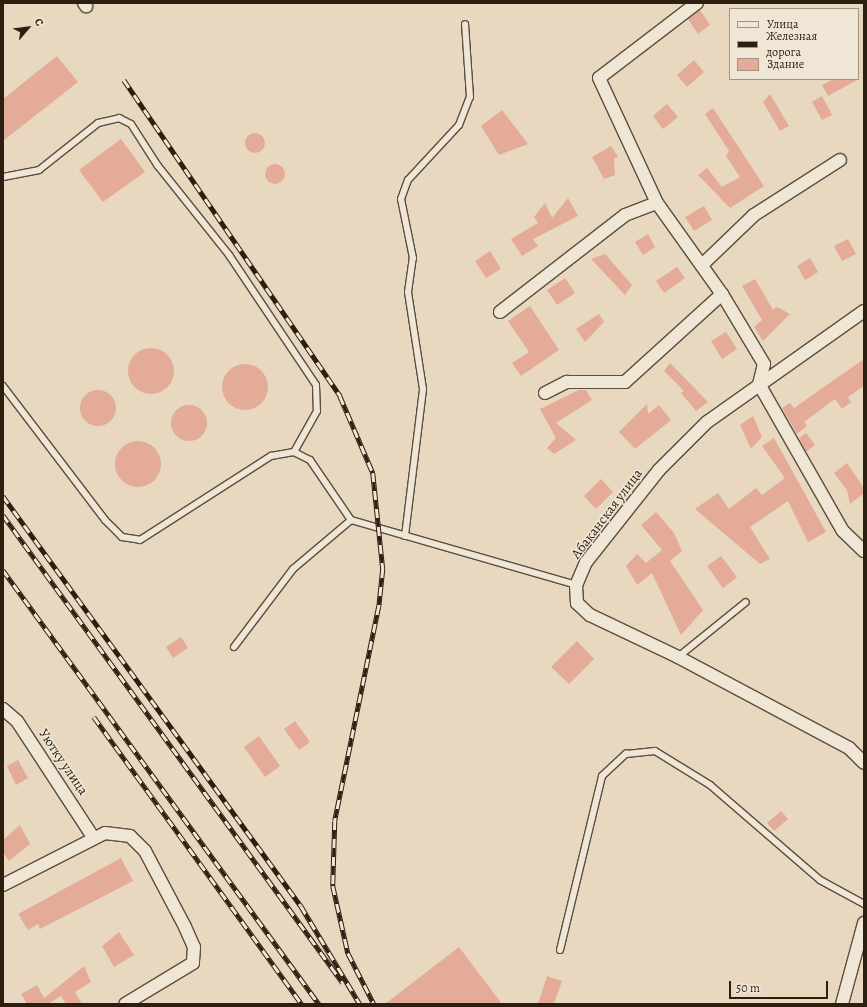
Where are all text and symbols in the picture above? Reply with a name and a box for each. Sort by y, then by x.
north arrow [8,8,48,48]
legend [729,8,859,80]
text: С [31,16,47,29]
text: Улица [767,16,798,32]
text: Железная дорога [766,28,817,60]
text: Здание [767,56,804,72]
street label: Абаканская улица [568,466,646,562]
street label: Уютку улица [35,726,91,798]
scale bar [731,973,830,999]
text: 50 m [736,980,760,996]

